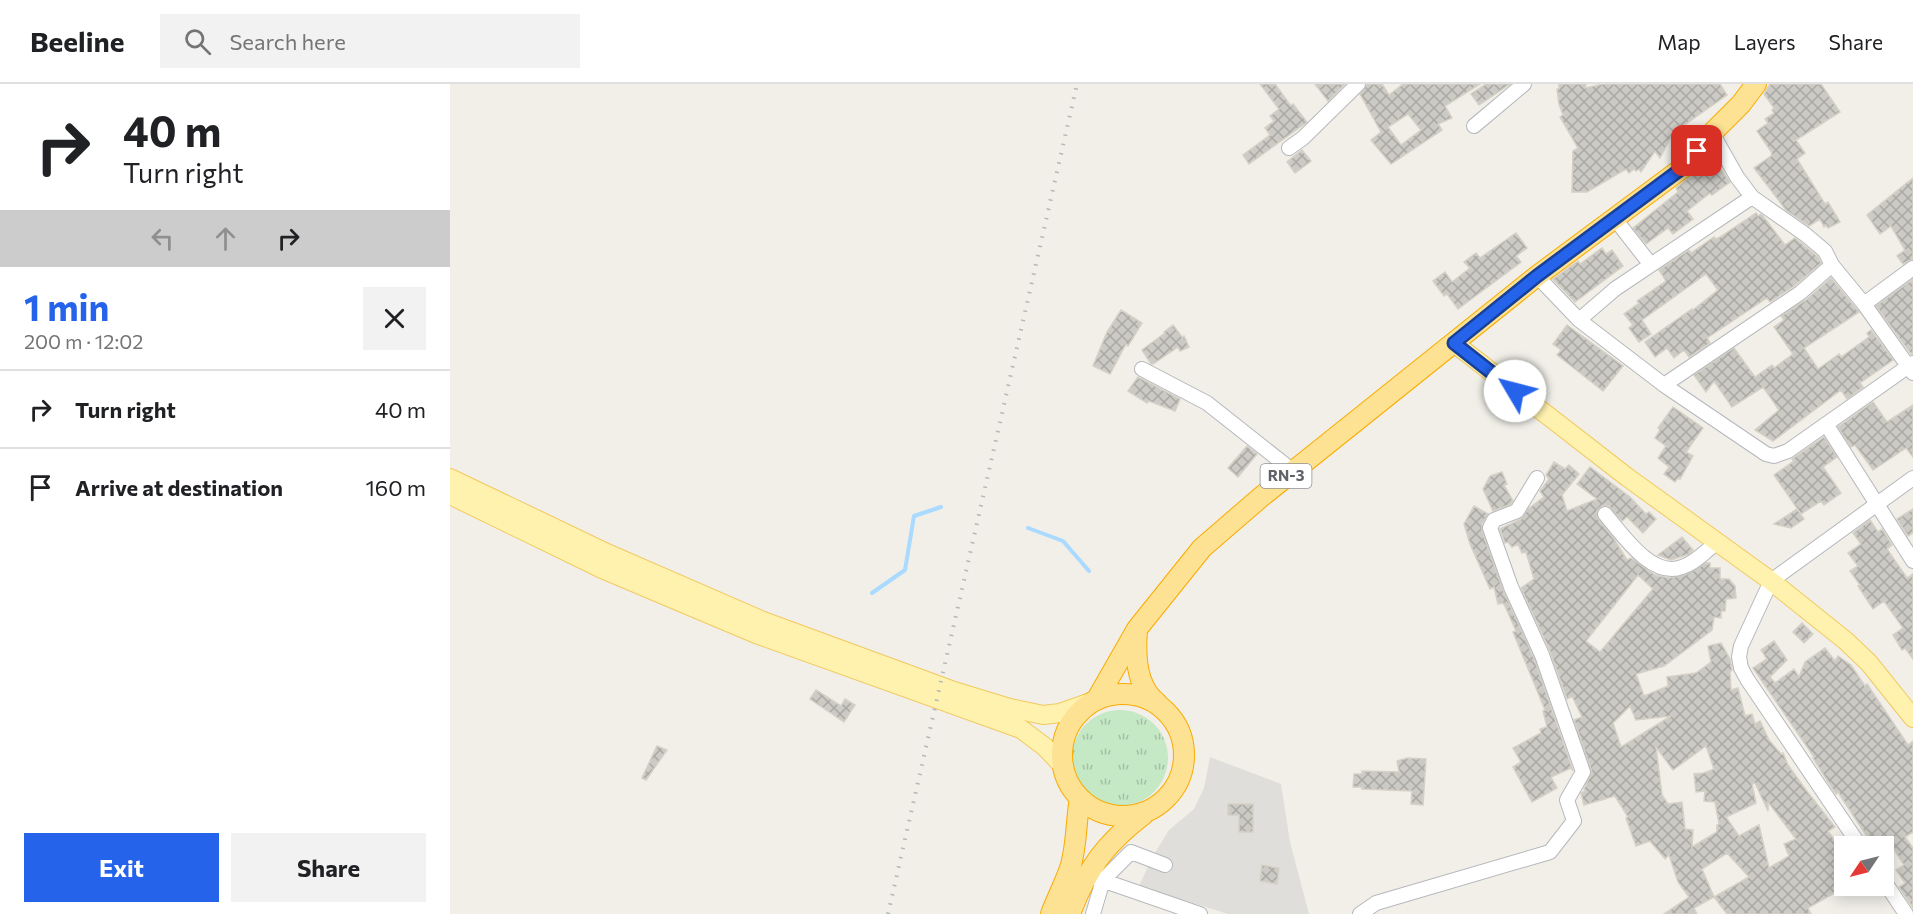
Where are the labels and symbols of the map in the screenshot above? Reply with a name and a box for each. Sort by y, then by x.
pin [1671,125,1722,176]
position arrow [1483,359,1547,423]
road number: RN-3 [1260,464,1312,488]
north arrow [1834,836,1894,896]

